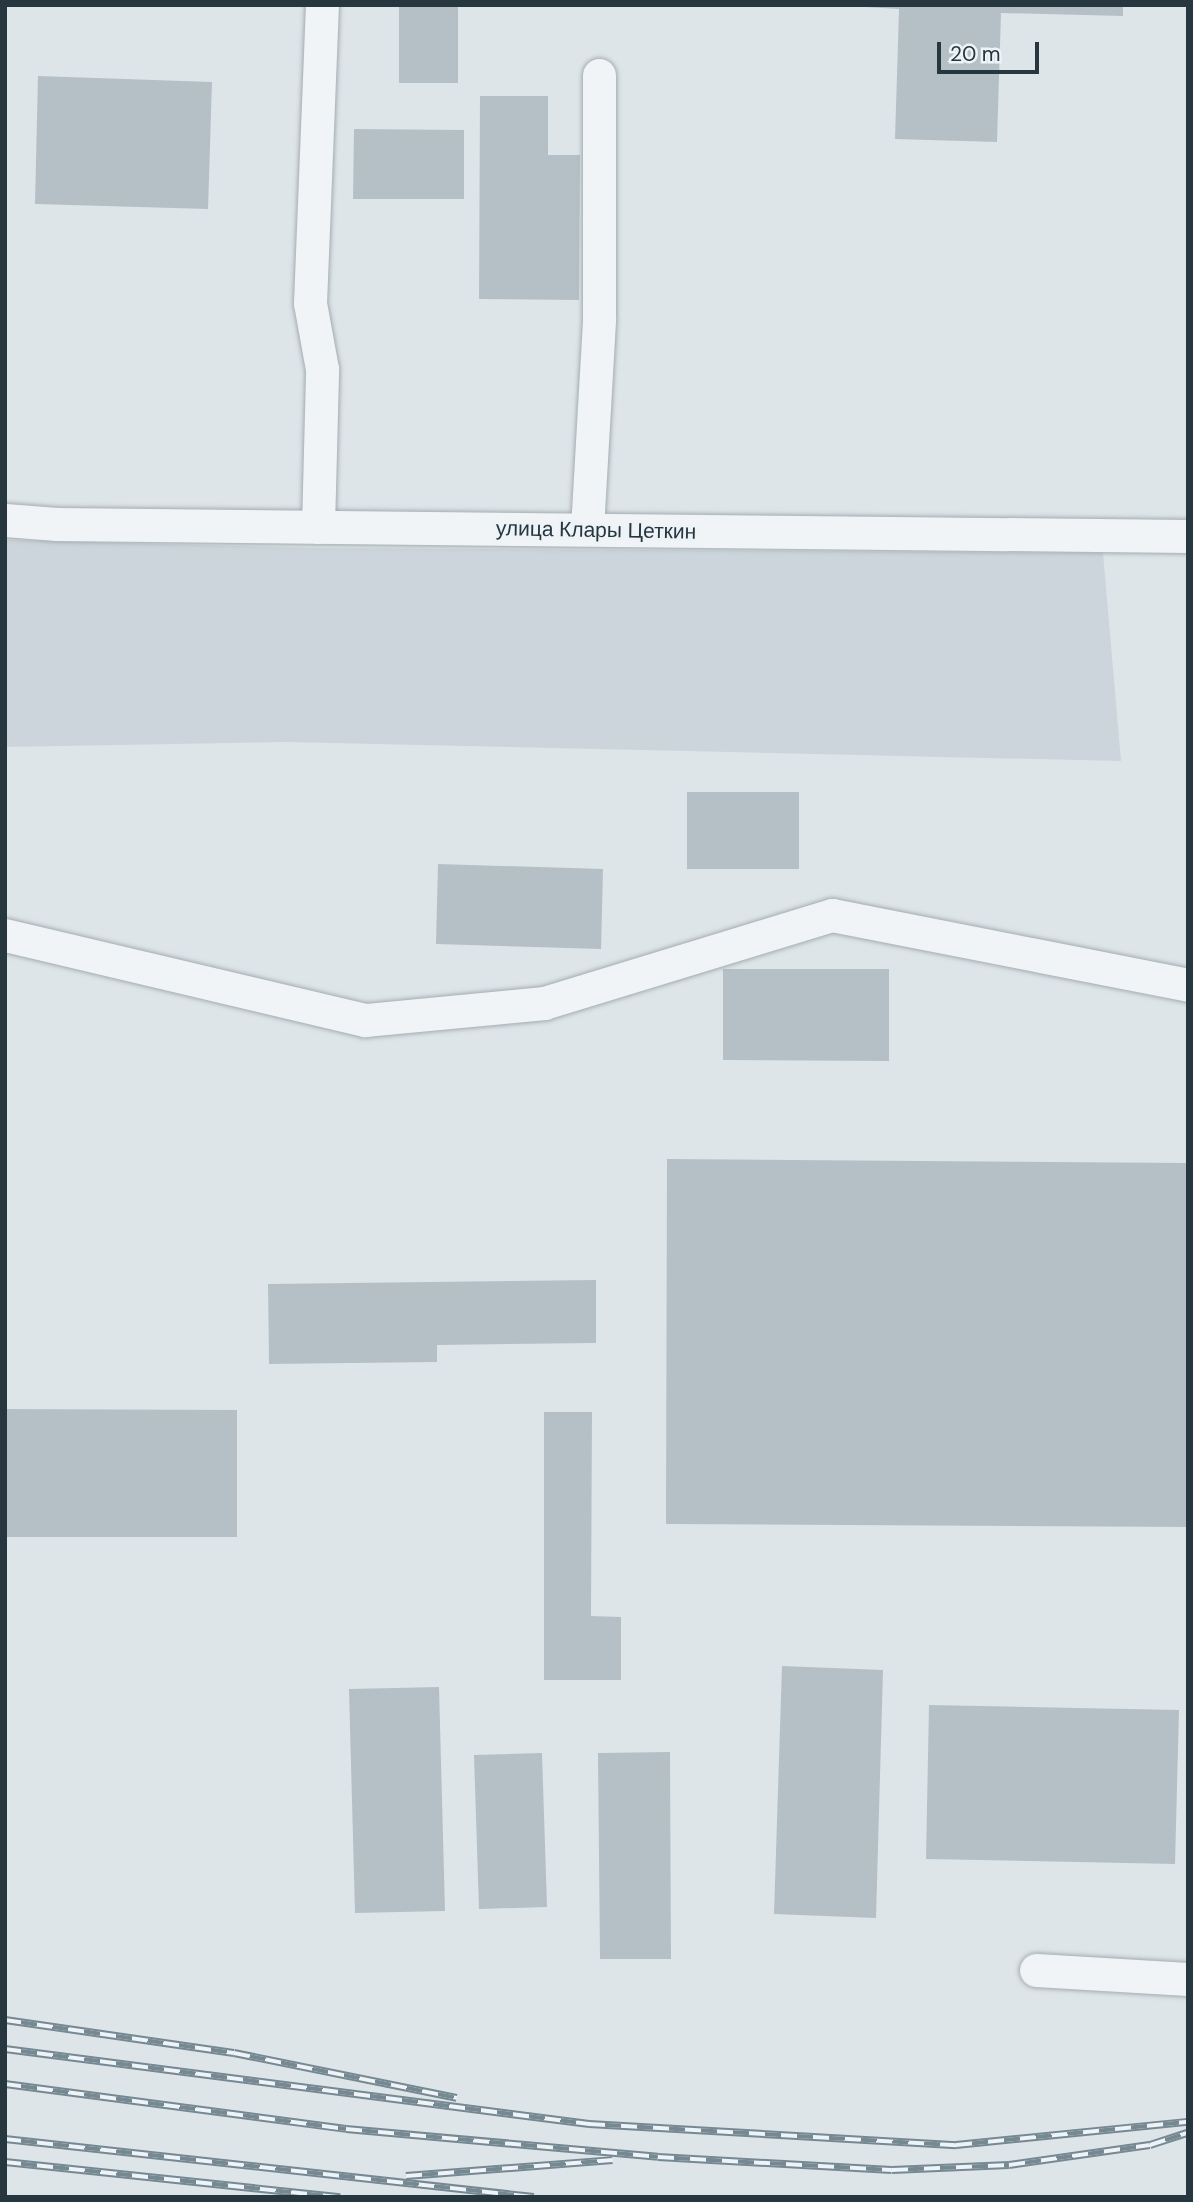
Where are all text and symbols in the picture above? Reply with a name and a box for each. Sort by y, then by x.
scale bar [941,28,1042,72]
text: 20 m [950,40,1001,68]
street label: улица Клары Цеткин [496,516,696,544]

